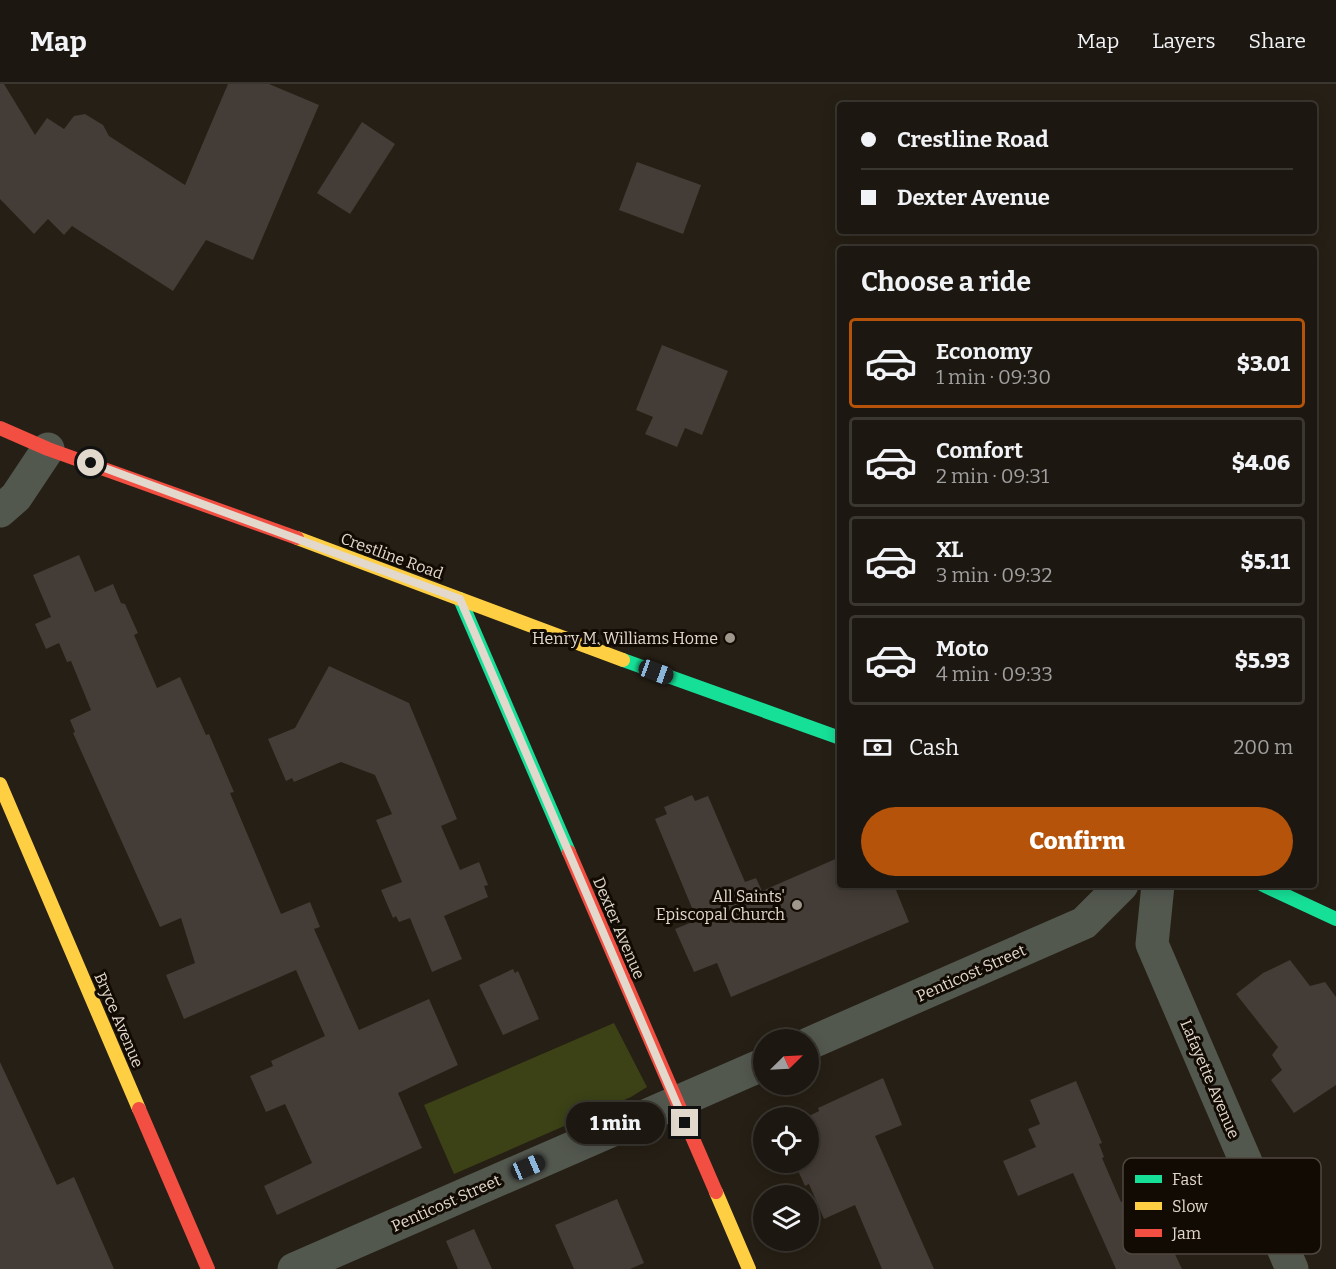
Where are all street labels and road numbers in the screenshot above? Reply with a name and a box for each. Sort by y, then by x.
street label: Crestline Road [338,529,446,584]
street label: Dexter Avenue [589,874,649,982]
street label: Penticost Street [913,940,1029,1006]
street label: Bryce Avenue [90,970,148,1070]
street label: Lafayette Avenue [1176,1017,1244,1141]
street label: Penticost Street [388,1170,504,1236]

